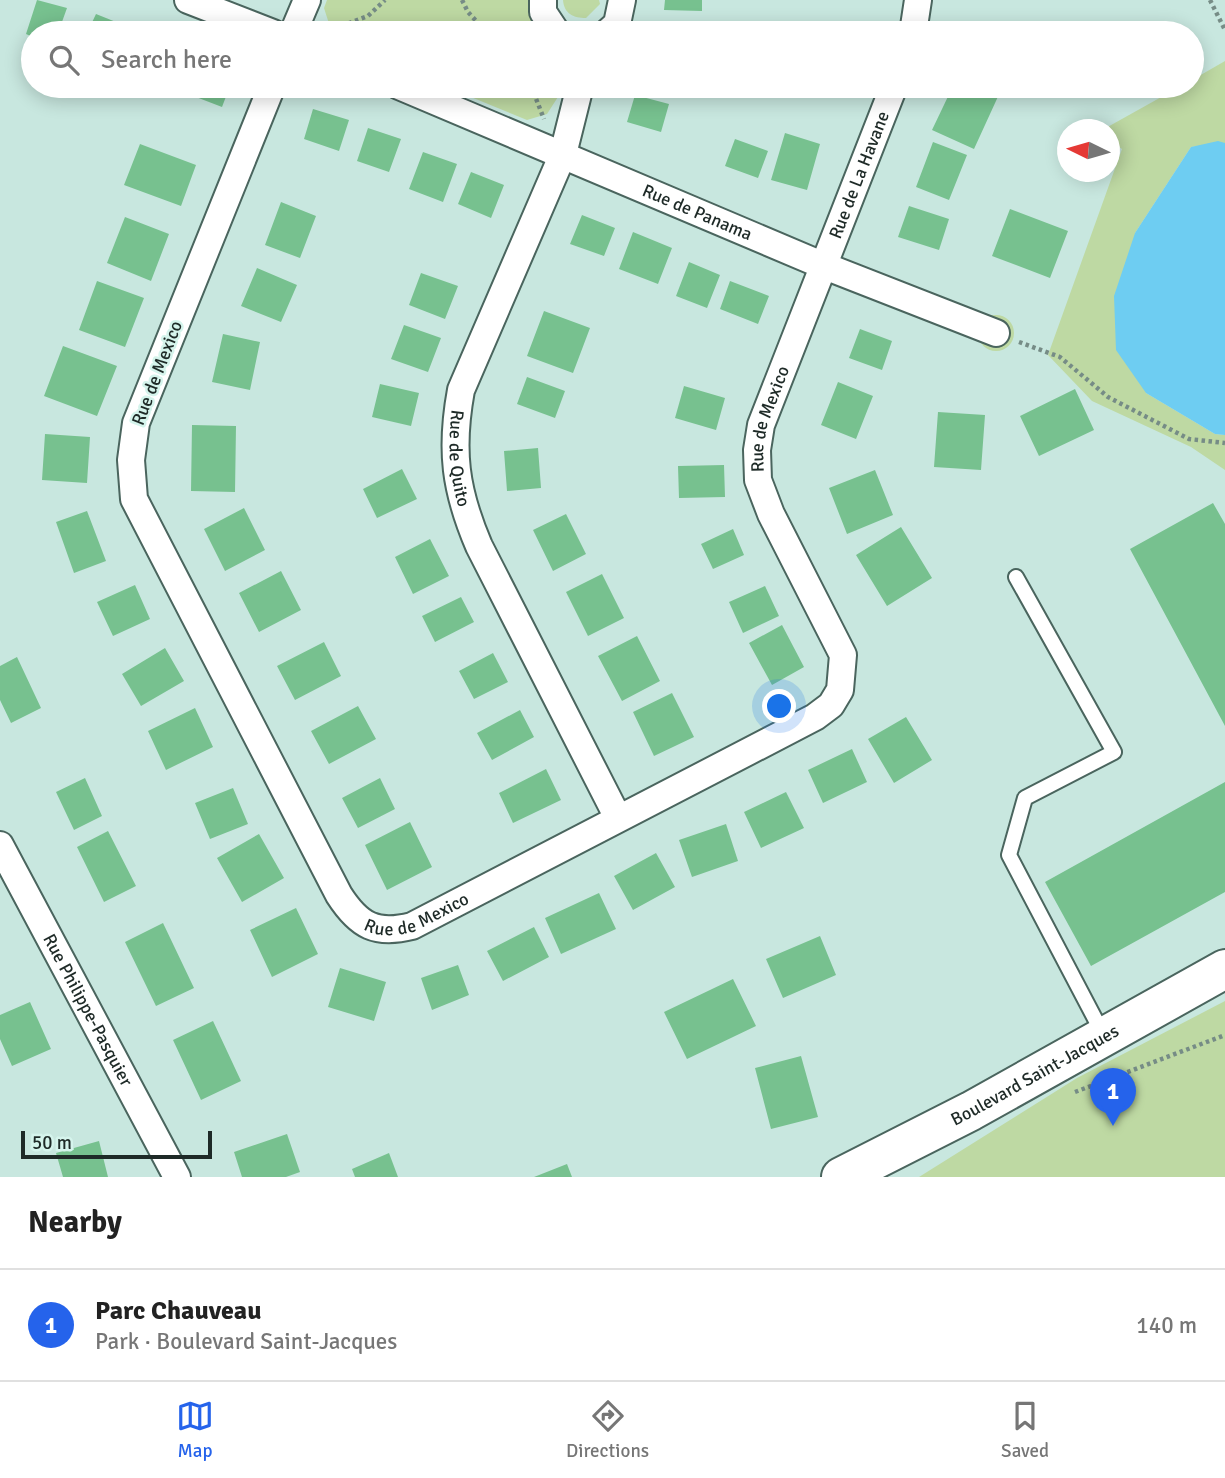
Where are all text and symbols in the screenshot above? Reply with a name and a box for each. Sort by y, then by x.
search box [21,21,1204,98]
icon: search [45,41,83,79]
text: Search here [101,44,232,76]
street label: Rue de La Havane [824,108,894,242]
north arrow [1057,119,1120,182]
street label: Rue de Panama [639,179,756,245]
street label: Rue de Mexico [127,318,187,428]
street label: Rue de Mexico [746,363,794,473]
street label: Rue de Quito [444,409,475,509]
your location [762,689,796,723]
street label: Rue de Mexico [361,887,472,940]
street label: Rue Philippe-Pasquier [38,930,138,1090]
street label: Boulevard Saint-Jacques [947,1020,1123,1130]
pin: 1 [1090,1068,1136,1126]
scale bar [21,1128,212,1160]
text: 50 m [32,1131,72,1155]
text: Nearby [28,1204,122,1241]
text: Parc Chauveau [95,1295,261,1327]
text: 1 [45,1311,57,1340]
text: 140 m [1136,1311,1197,1340]
text: Park · Boulevard Saint-Jacques [95,1327,397,1356]
tab: Map [176,1397,214,1463]
tab: Directions [566,1397,649,1463]
tab: Saved [1001,1397,1049,1463]

